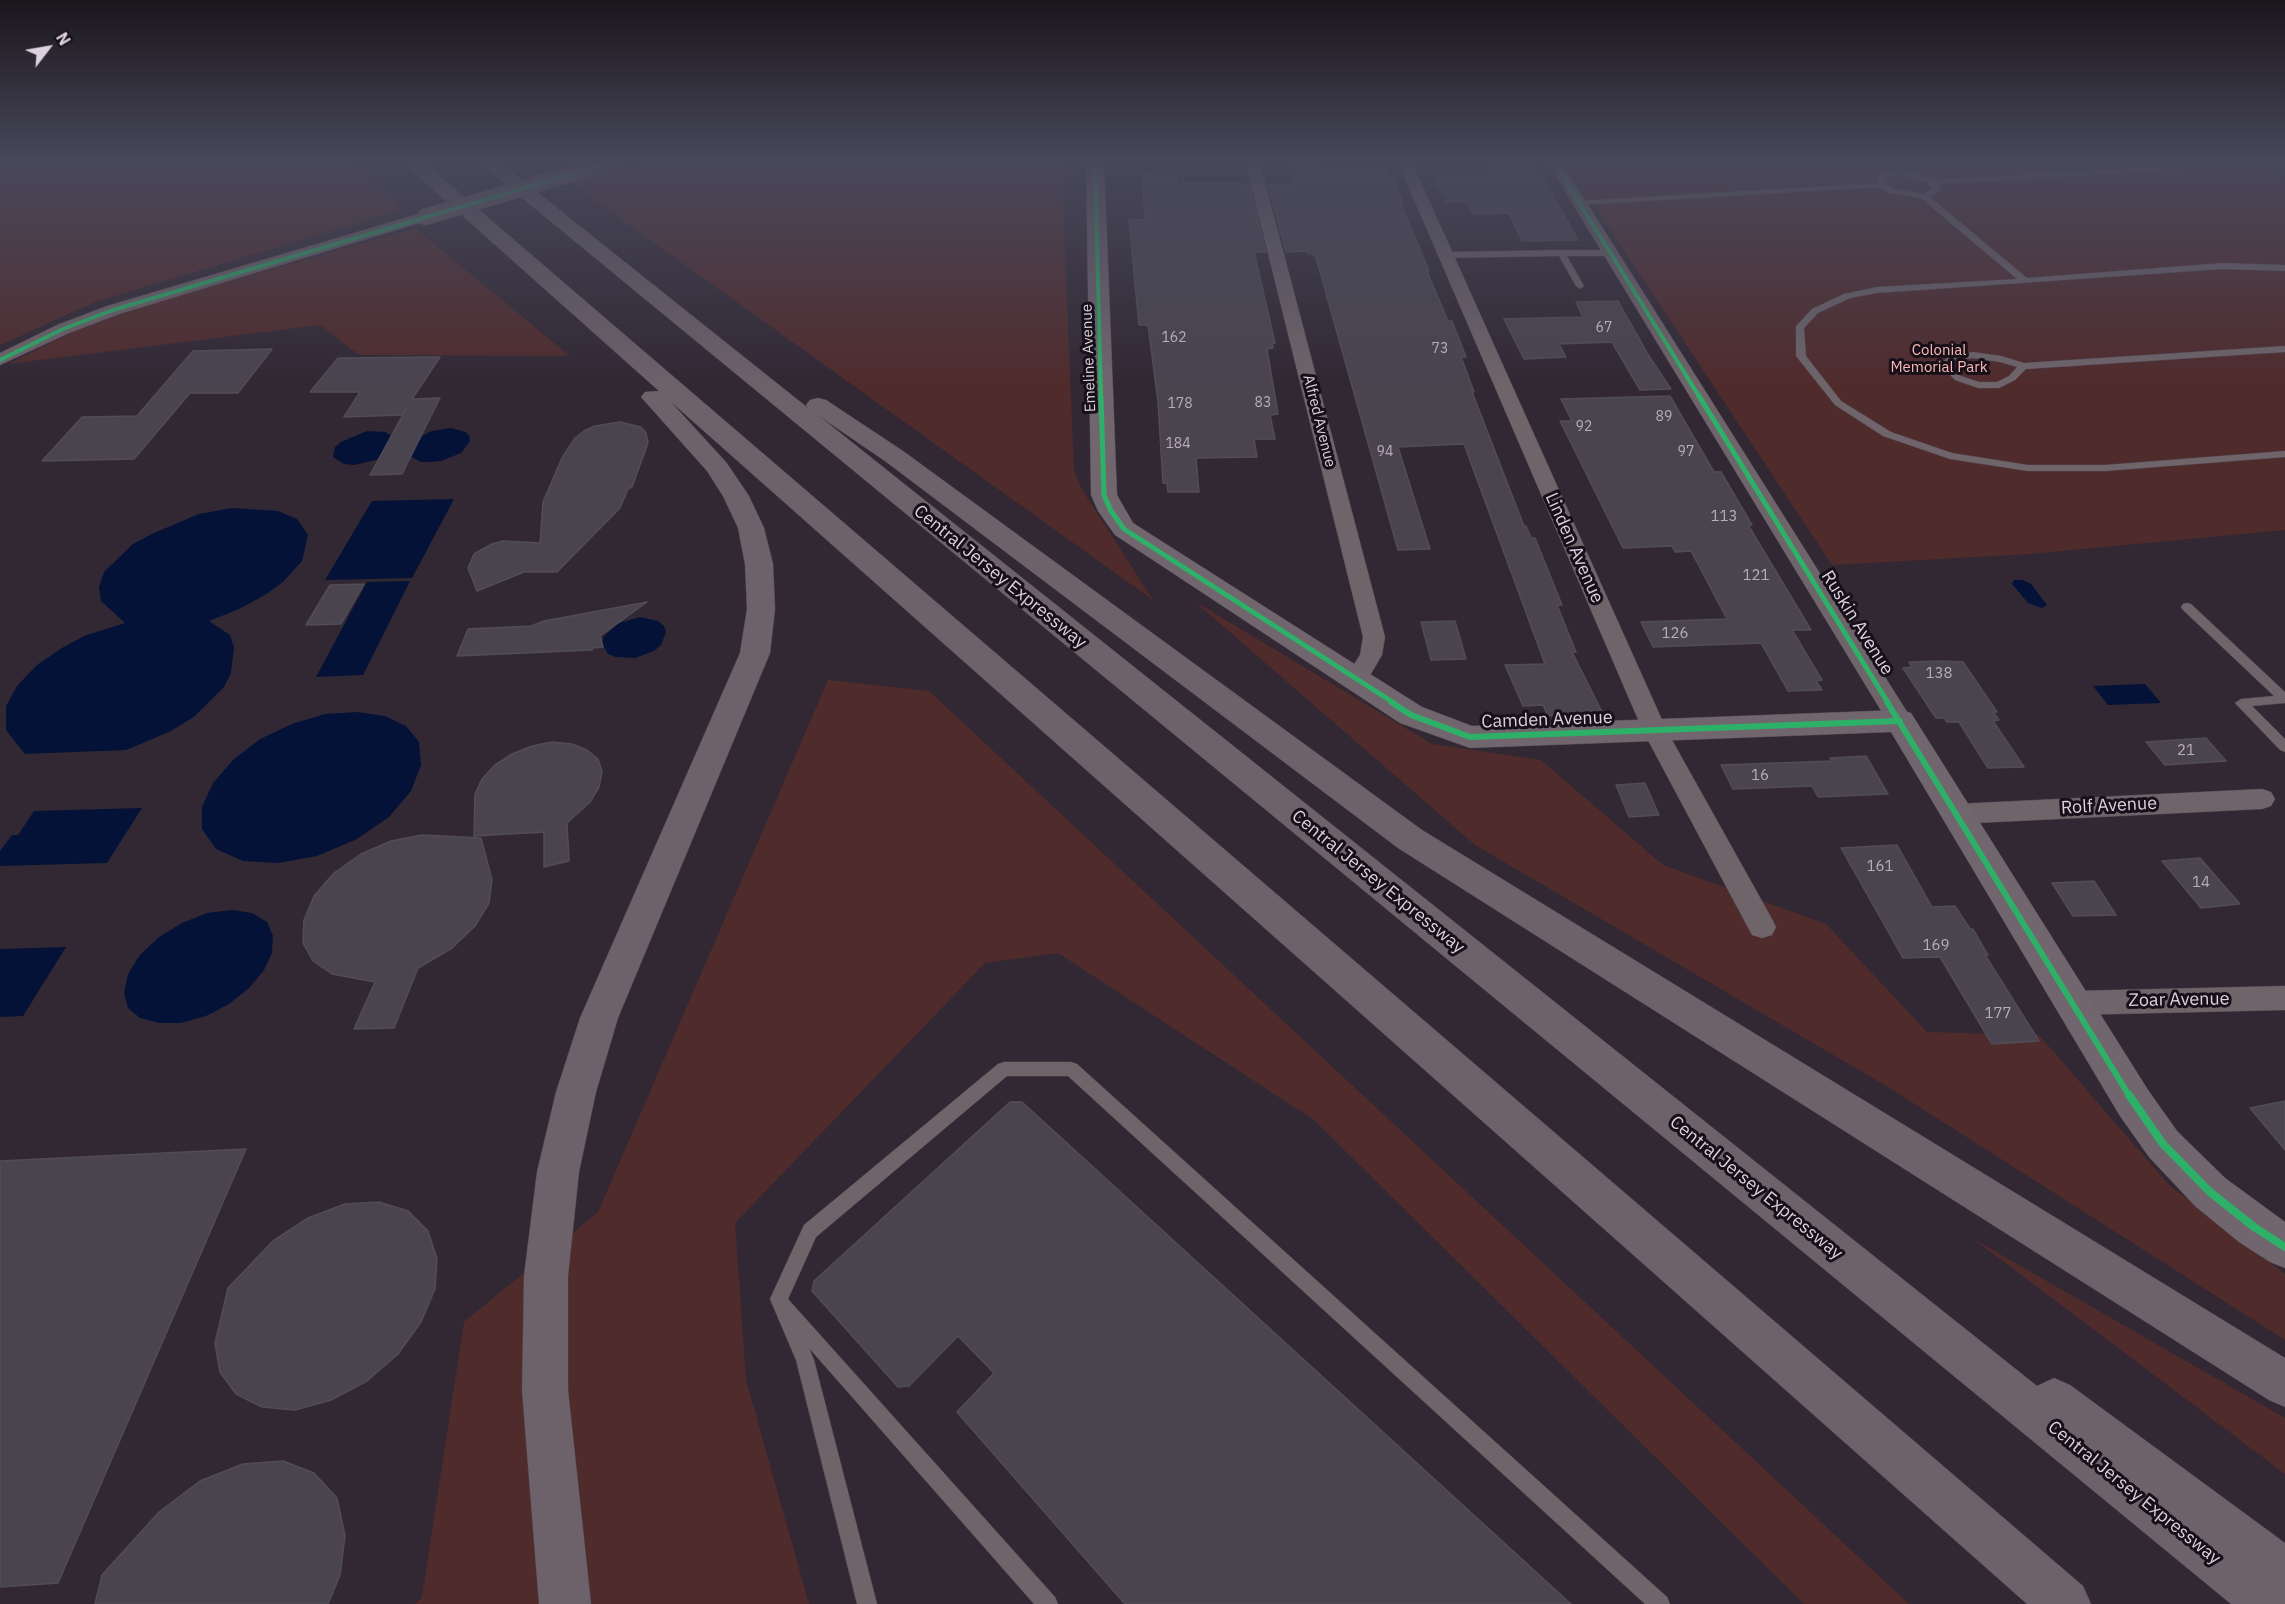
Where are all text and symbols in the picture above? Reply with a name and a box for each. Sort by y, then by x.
north arrow [18,18,78,78]
text: N [52,29,75,49]
street label: Emeline Avenue [1078,304,1100,412]
house number: 67 [1596,320,1612,336]
house number: 162 [1161,330,1187,346]
house number: 73 [1432,341,1448,357]
park label: Colonial Memorial Park [1890,342,1988,377]
street label: Alfred Avenue [1299,373,1339,469]
house number: 83 [1255,395,1271,411]
house number: 178 [1167,396,1193,412]
house number: 89 [1656,409,1672,425]
house number: 92 [1576,419,1592,435]
house number: 184 [1165,436,1191,452]
house number: 94 [1377,444,1393,460]
house number: 97 [1678,444,1694,460]
street label: Linden Avenue [1540,489,1608,607]
street label: Central Jersey Expressway [909,501,1091,653]
house number: 113 [1711,508,1737,526]
house number: 121 [1743,567,1769,585]
street label: Ruskin Avenue [1816,567,1898,679]
house number: 126 [1662,625,1688,643]
house number: 138 [1926,665,1952,683]
street label: Camden Avenue [1481,707,1613,733]
house number: 21 [2177,742,2195,760]
house number: 16 [1751,767,1769,785]
street label: Rolf Avenue [2060,793,2158,819]
street label: Central Jersey Expressway [1287,806,1469,958]
house number: 161 [1867,858,1893,876]
house number: 14 [2192,874,2210,892]
house number: 169 [1923,937,1949,955]
street label: Zoar Avenue [2128,988,2230,1012]
house number: 177 [1985,1005,2011,1023]
street label: Central Jersey Expressway [1665,1112,1847,1264]
street label: Central Jersey Expressway [2043,1417,2225,1569]

